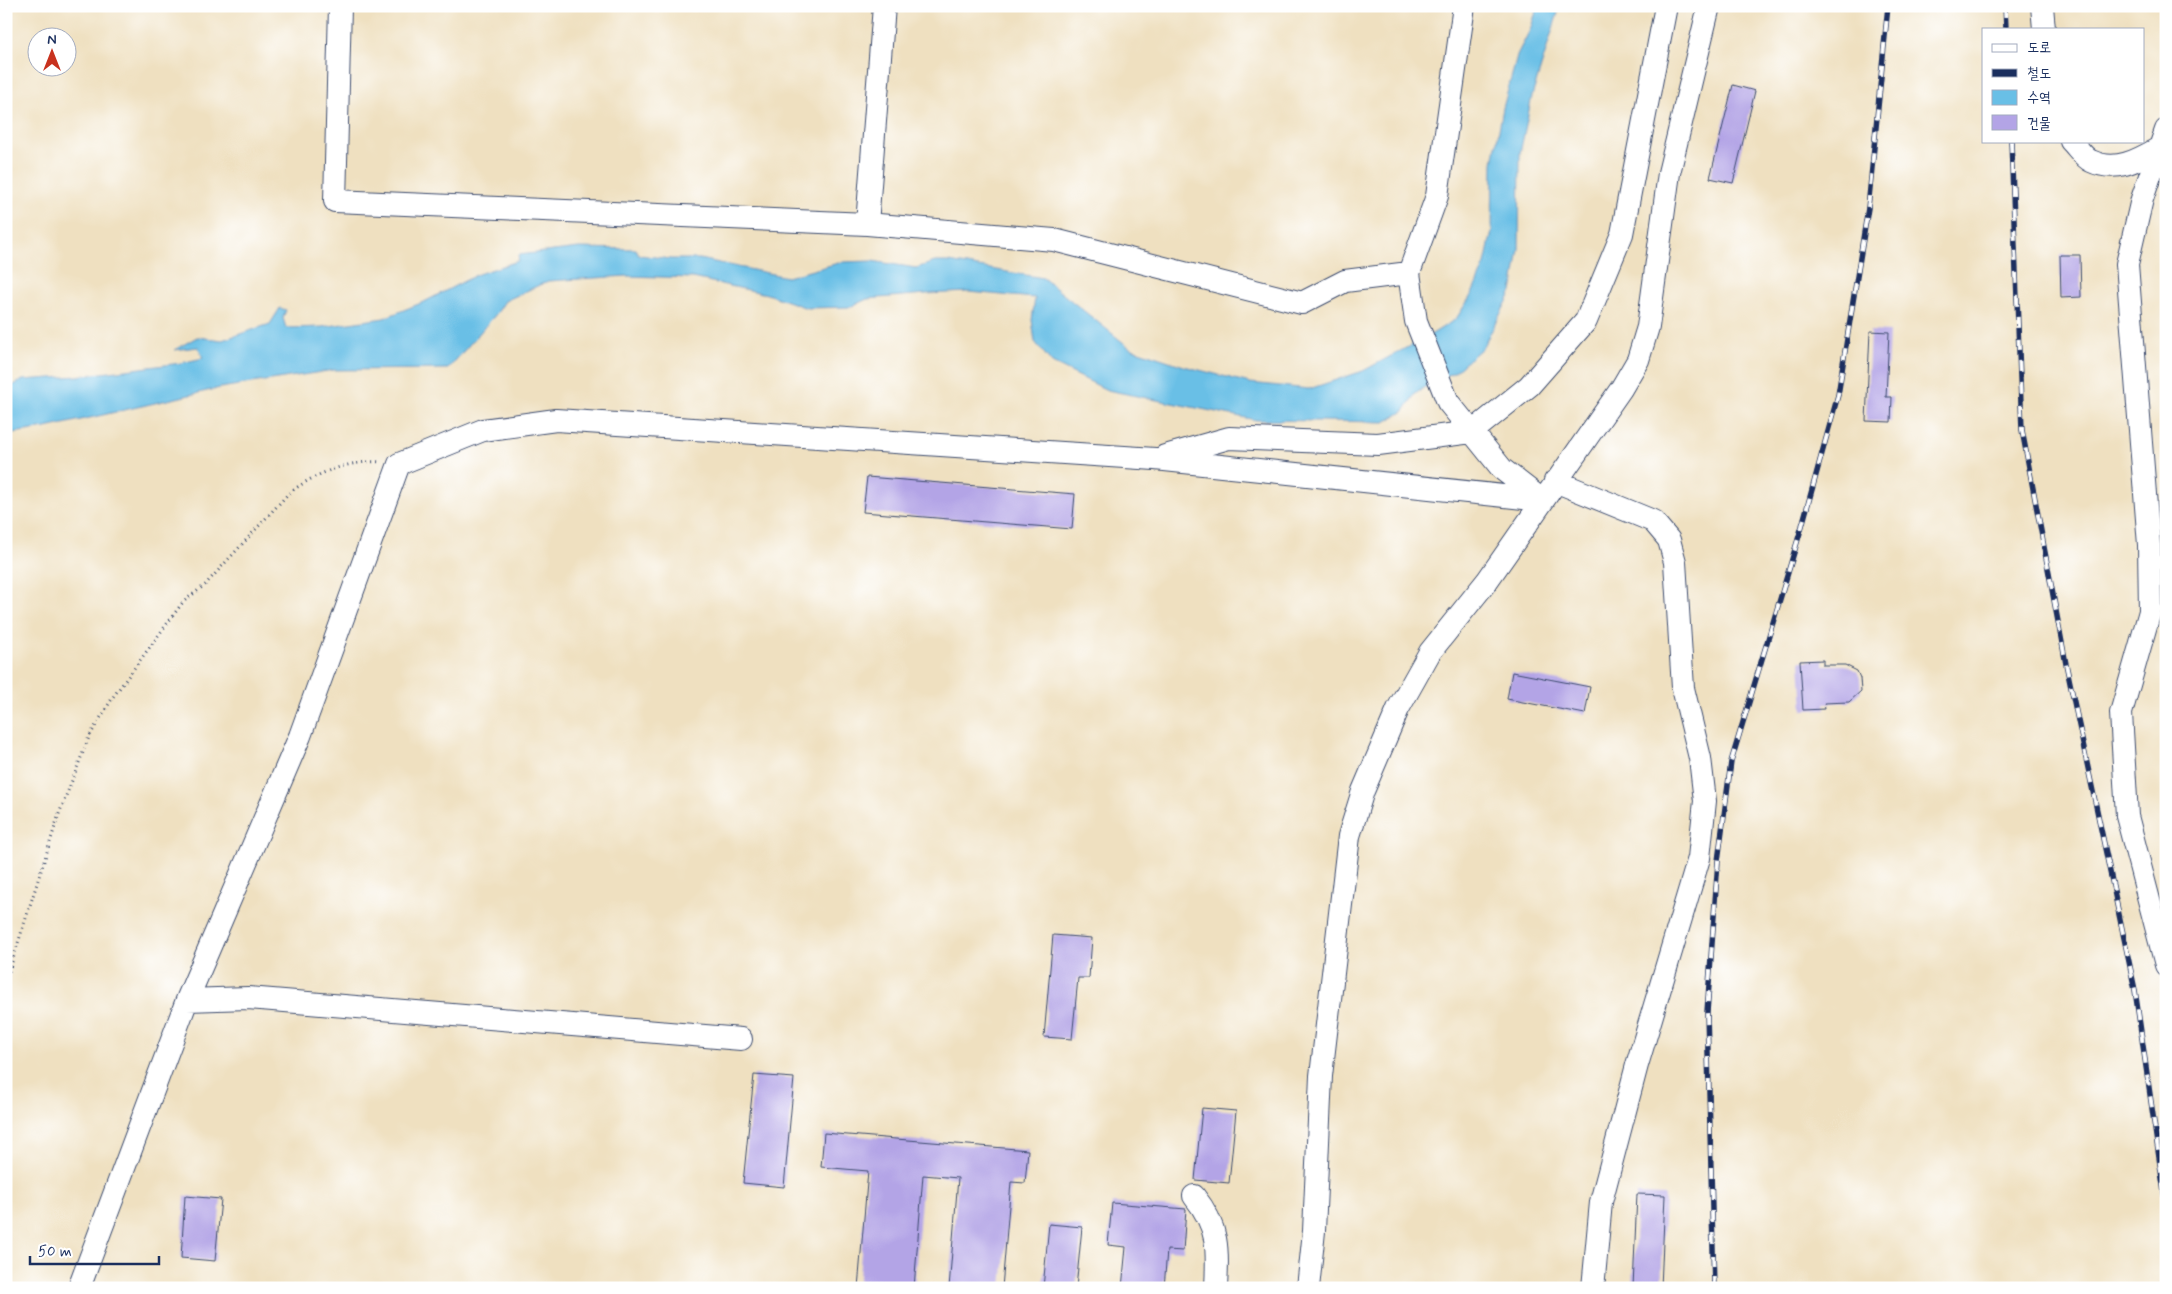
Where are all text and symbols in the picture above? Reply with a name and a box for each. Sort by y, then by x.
north arrow [28,28,78,78]
legend [1982,28,2144,142]
text: N [47,31,57,49]
text: 도로 [2027,38,2051,58]
text: 철도 [2027,64,2051,84]
text: 수역 [2027,88,2051,108]
text: 건물 [2027,114,2051,134]
scale bar [30,1234,159,1266]
text: 50 m [38,1242,72,1262]

